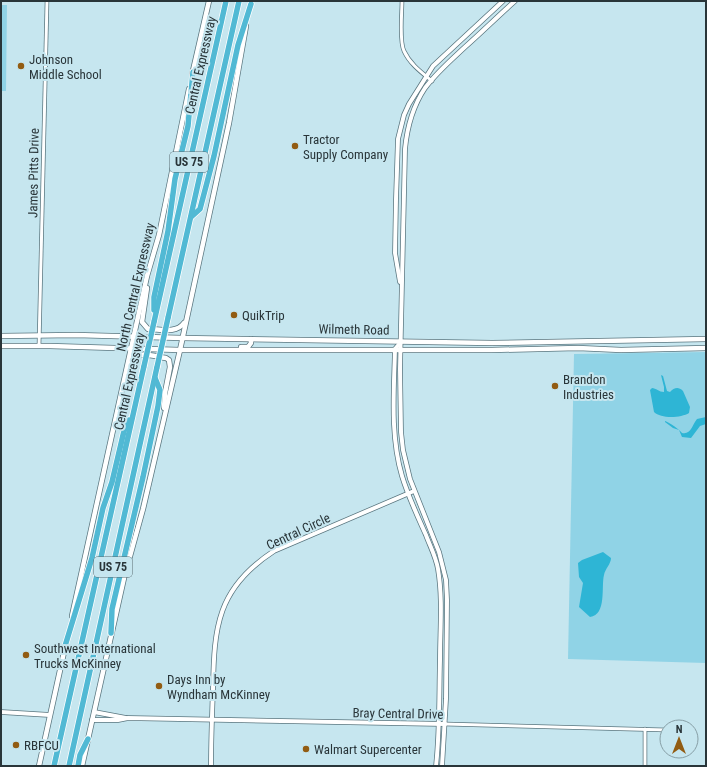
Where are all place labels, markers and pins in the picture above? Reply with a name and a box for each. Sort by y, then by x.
place label: Johnson Middle School [29,52,102,82]
marker: Johnson Middle School [16,61,26,71]
place label: Tractor Supply Company [303,132,389,162]
marker: Tractor Supply Company [290,141,300,151]
place label: QuikTrip [242,308,285,323]
marker: QuikTrip [229,310,239,320]
place label: Brandon Industries [563,372,614,402]
marker: Brandon Industries [550,381,560,391]
place label: Southwest International Trucks McKinney [34,641,156,671]
marker: Southwest International Trucks McKinney [21,650,31,660]
place label: Days Inn by Wyndham McKinney [167,672,271,702]
marker: Days Inn by Wyndham McKinney [154,681,164,691]
place label: RBFCU [24,738,59,753]
marker: RBFCU [11,740,21,750]
place label: Walmart Supercenter [314,742,422,757]
marker: Walmart Supercenter [301,744,311,754]

